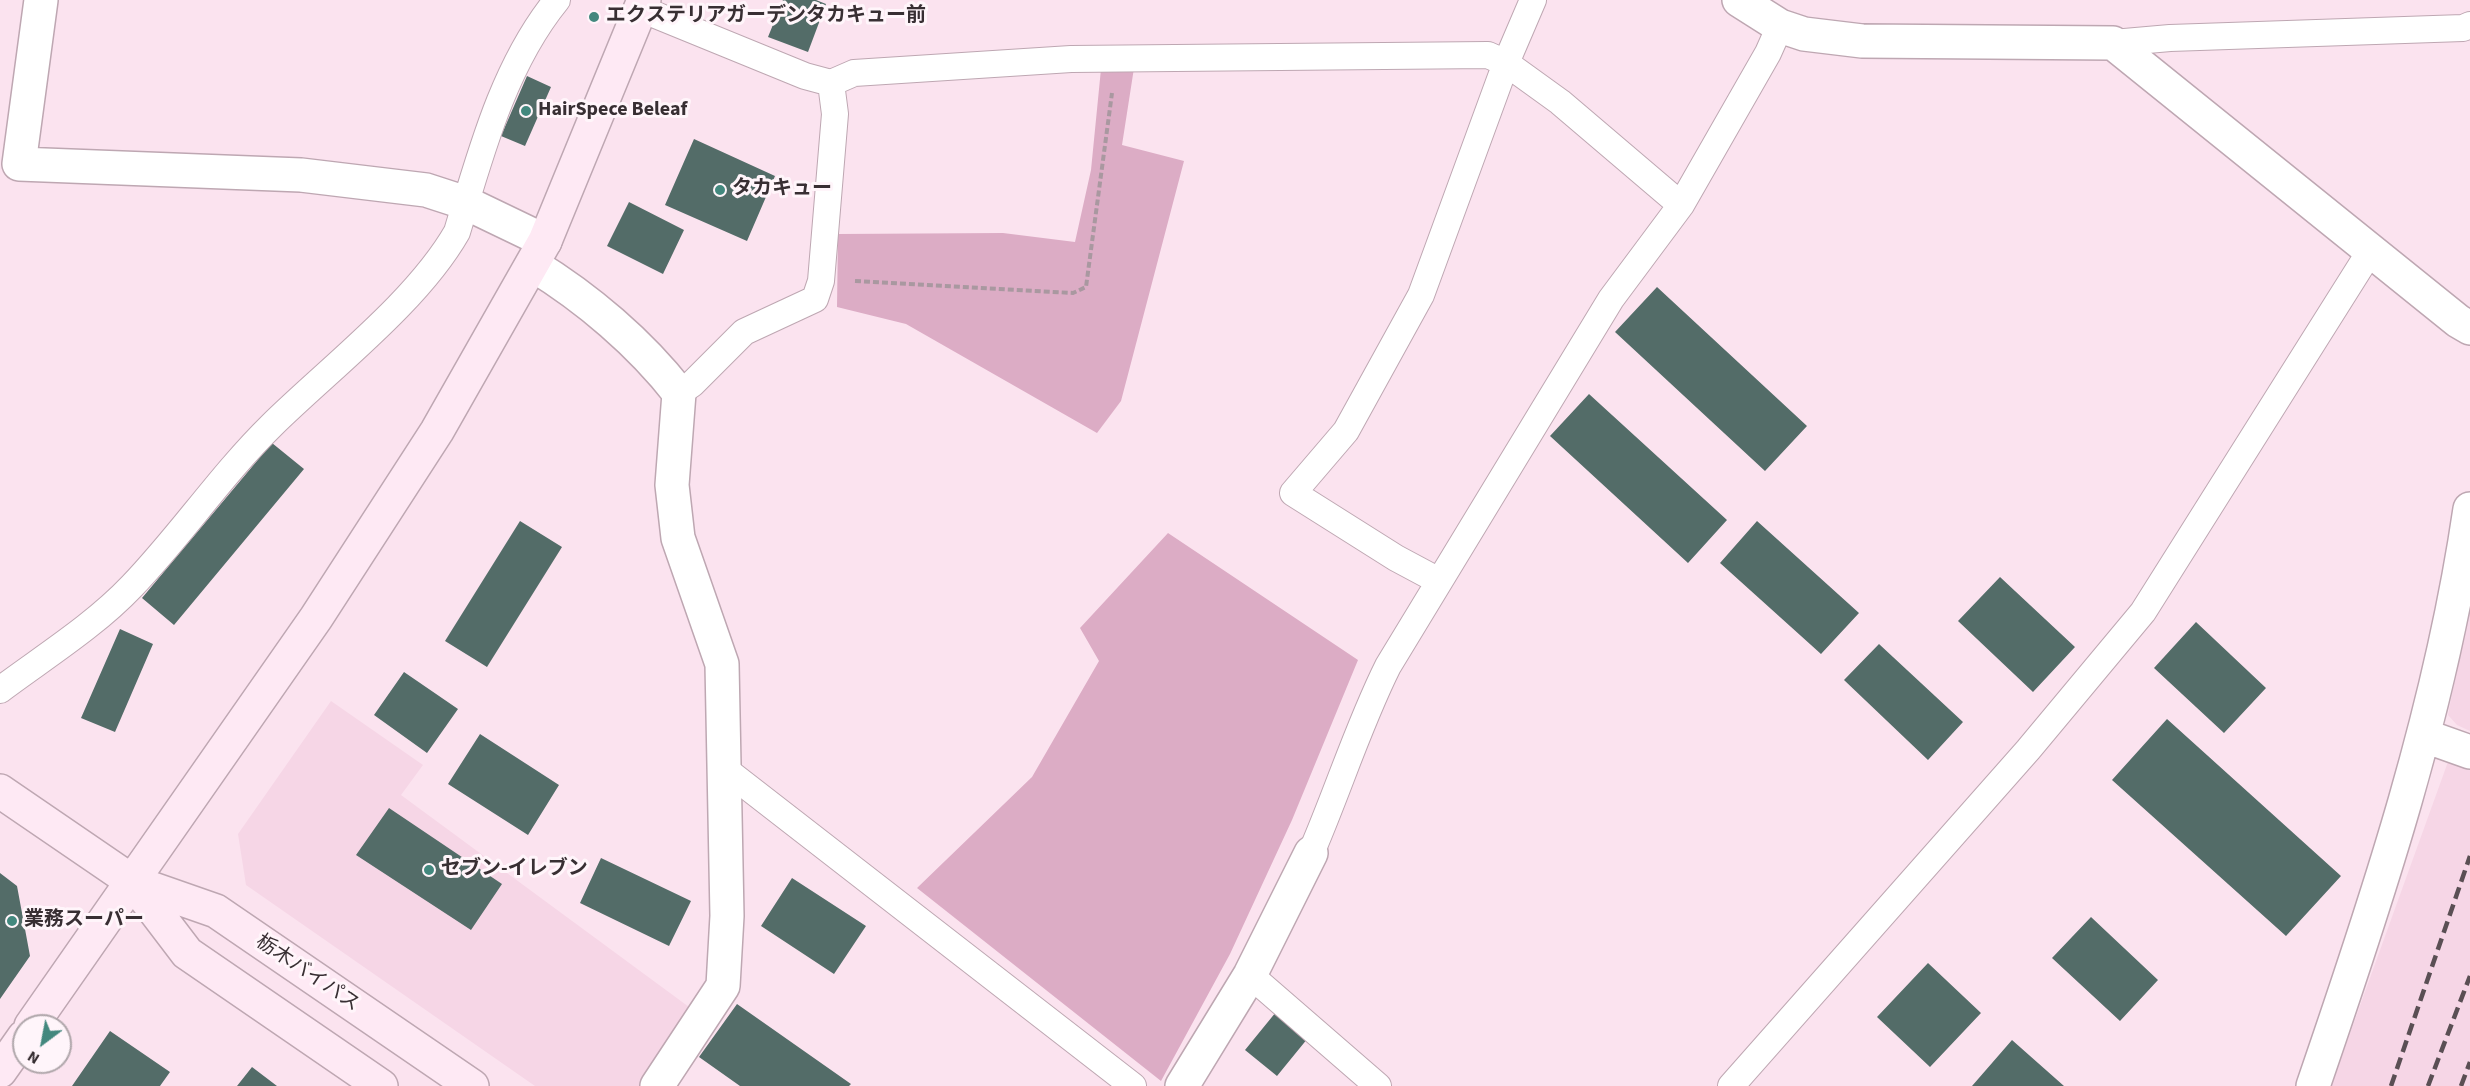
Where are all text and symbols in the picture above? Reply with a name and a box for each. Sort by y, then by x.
place label: エクステリアガーデンタカキュー前 [606,5,926,29]
marker: エクステリアガーデンタカキュー前 [587,10,601,24]
place label: HairSpece Beleaf [538,99,687,123]
marker: HairSpece Beleaf [519,104,533,118]
place label: タカキュー [732,178,832,202]
marker: タカキュー [713,183,727,197]
place label: セブン-イレブン [441,858,588,882]
marker: セブン-イレブン [422,863,436,877]
place label: 業務スーパー [24,909,144,933]
marker: 業務スーパー [5,914,19,928]
street label: 栃木バイパス [251,931,363,1017]
north arrow [12,1014,72,1074]
text: N [23,1045,44,1070]

